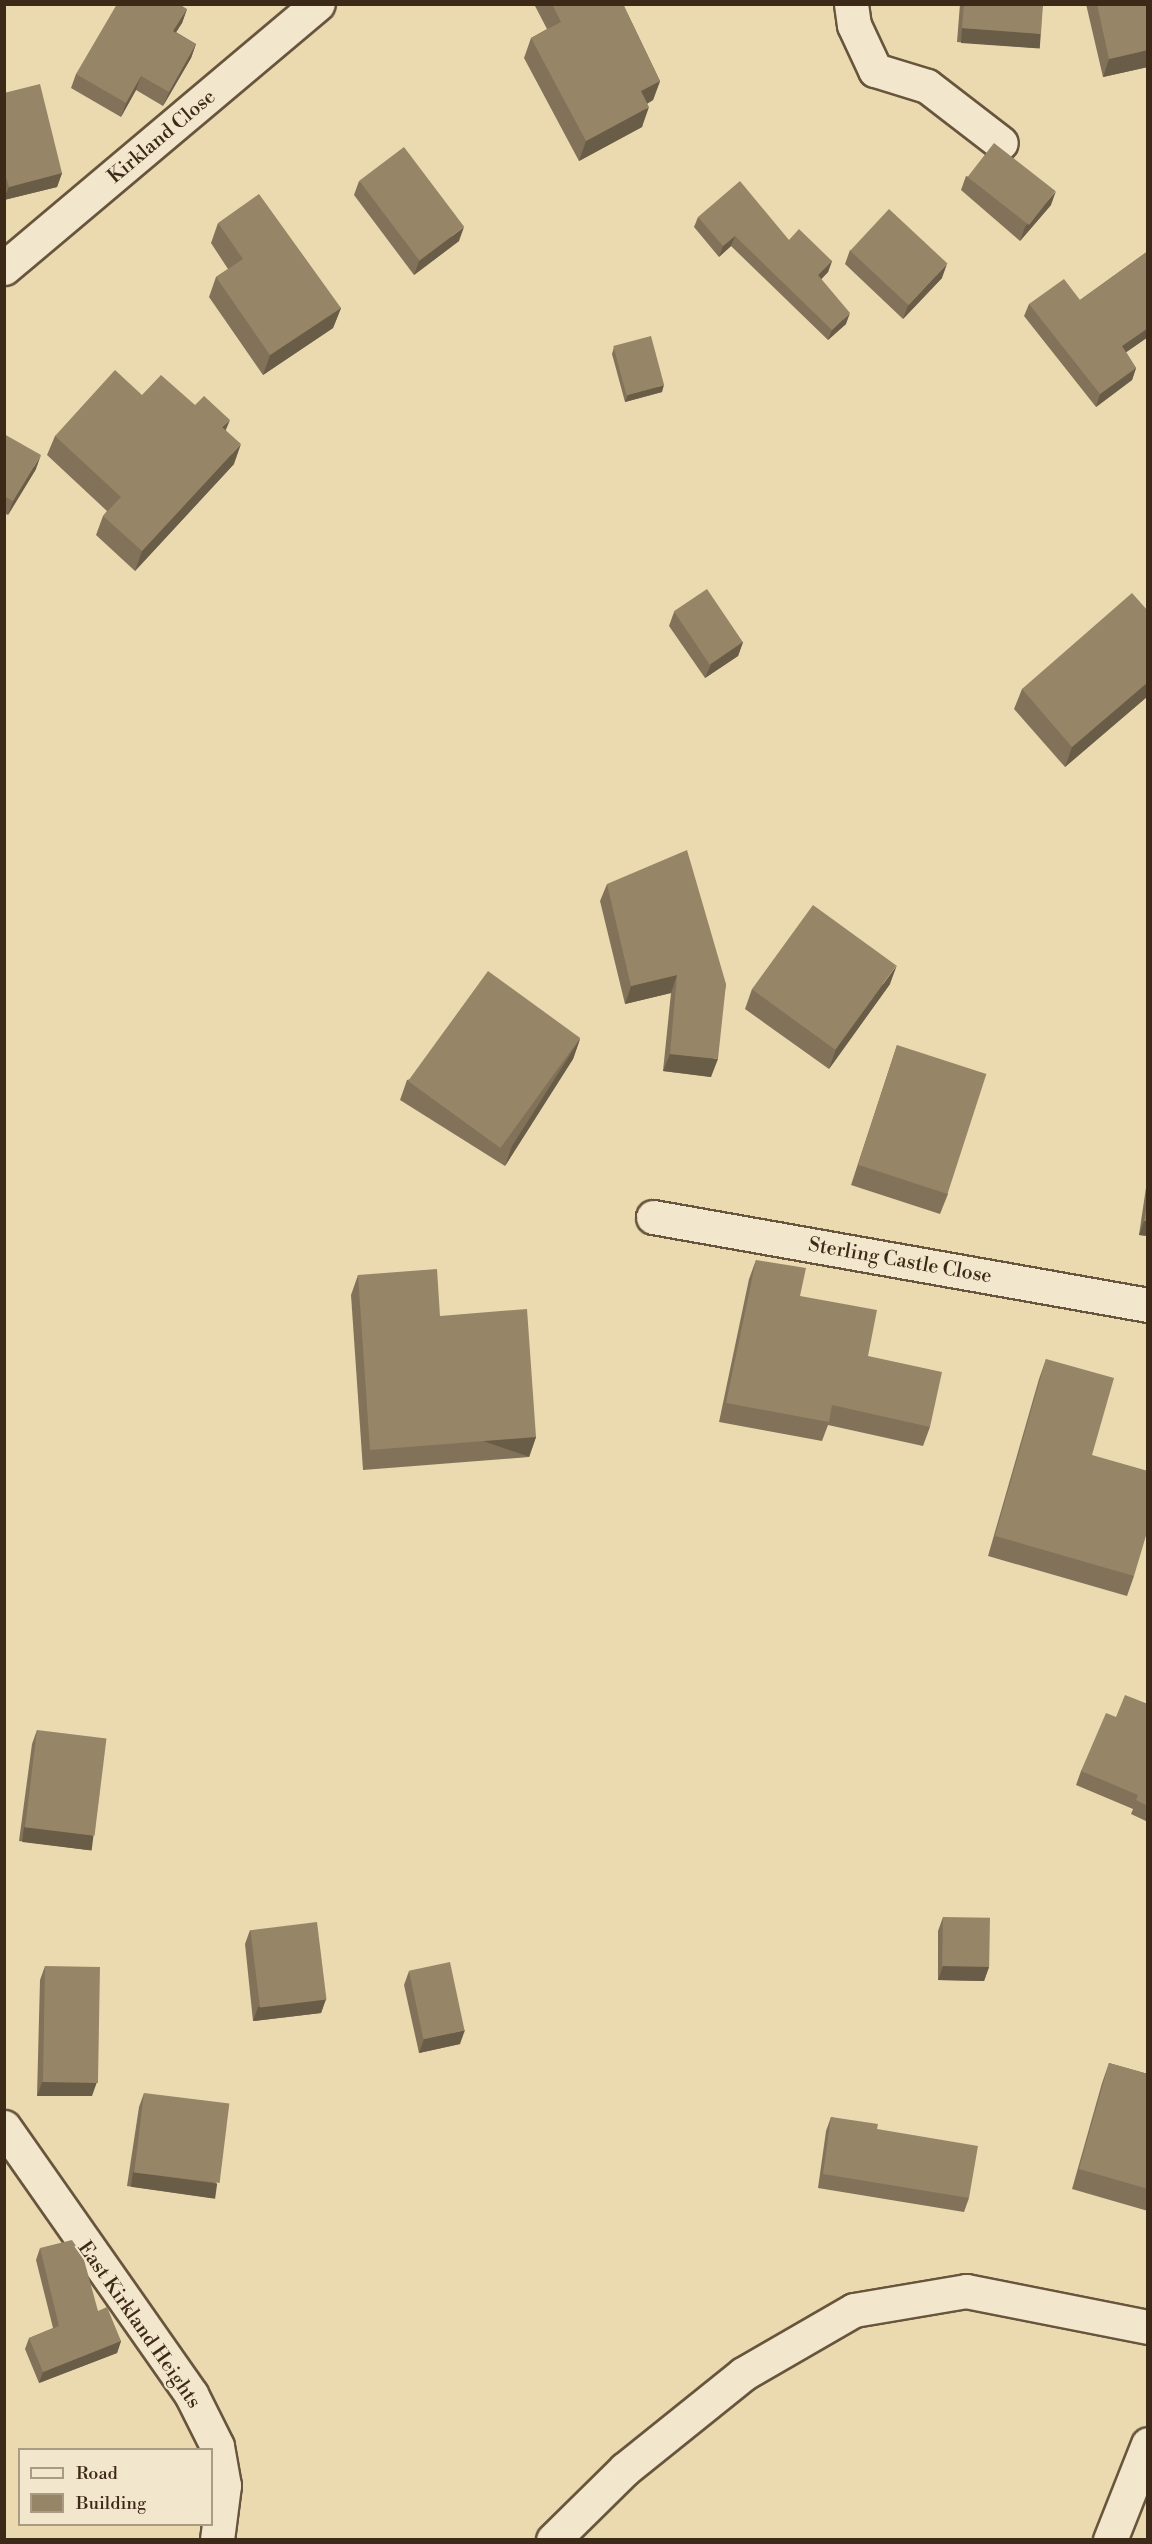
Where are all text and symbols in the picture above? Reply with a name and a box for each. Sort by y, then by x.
street label: Kirkland Close [103,85,221,189]
street label: Sterling Castle Close [806,1233,994,1289]
street label: East Kirkland Heights [72,2237,206,2413]
legend [18,2448,213,2526]
text: Road [76,2462,118,2485]
text: Building [76,2492,146,2515]

